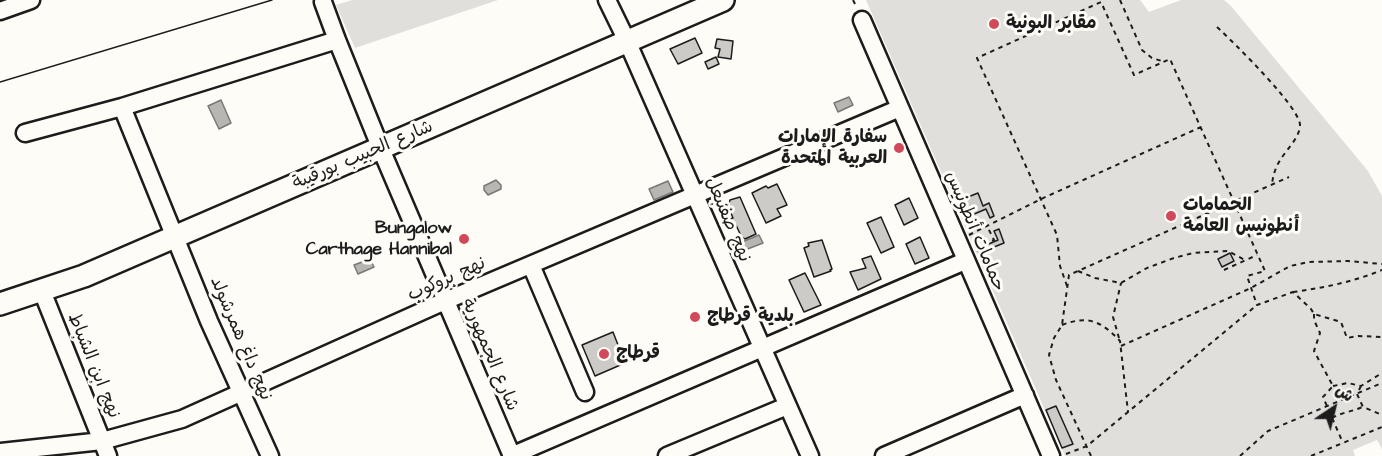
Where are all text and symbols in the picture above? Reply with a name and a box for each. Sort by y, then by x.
place label: مقابر البونية [1006,13,1097,35]
marker: مقابر البونية [987,17,1001,31]
street label: شارع الحبيب بورقيبة [290,117,436,195]
place label: سفارة الإمارات العربية المتحدة [778,127,887,170]
marker: سفارة الإمارات العربية المتحدة [892,141,906,155]
street label: حمامات أنطونيس [939,168,1009,294]
street label: نهج صفنبعل [699,174,755,266]
place label: الحمامات أنطونيس العامة [1183,195,1299,238]
marker: الحمامات أنطونيس العامة [1164,209,1178,223]
place label: Bungalow Carthage Hannibal [306,218,452,260]
marker: Bungalow Carthage Hannibal [457,232,471,246]
street label: نهج بروكوب [405,253,489,307]
street label: نهج داغ همرشولد [204,274,276,404]
street label: شارع الجمهورية [456,295,522,415]
place label: بلدية قرطاج [707,306,794,328]
street label: نهج ابن الشباط [62,310,124,422]
marker: بلدية قرطاج [688,310,702,324]
place label: قرطاج [616,343,660,365]
marker: قرطاج [597,347,611,361]
north arrow [1304,378,1364,438]
text: ش [1331,379,1358,407]

